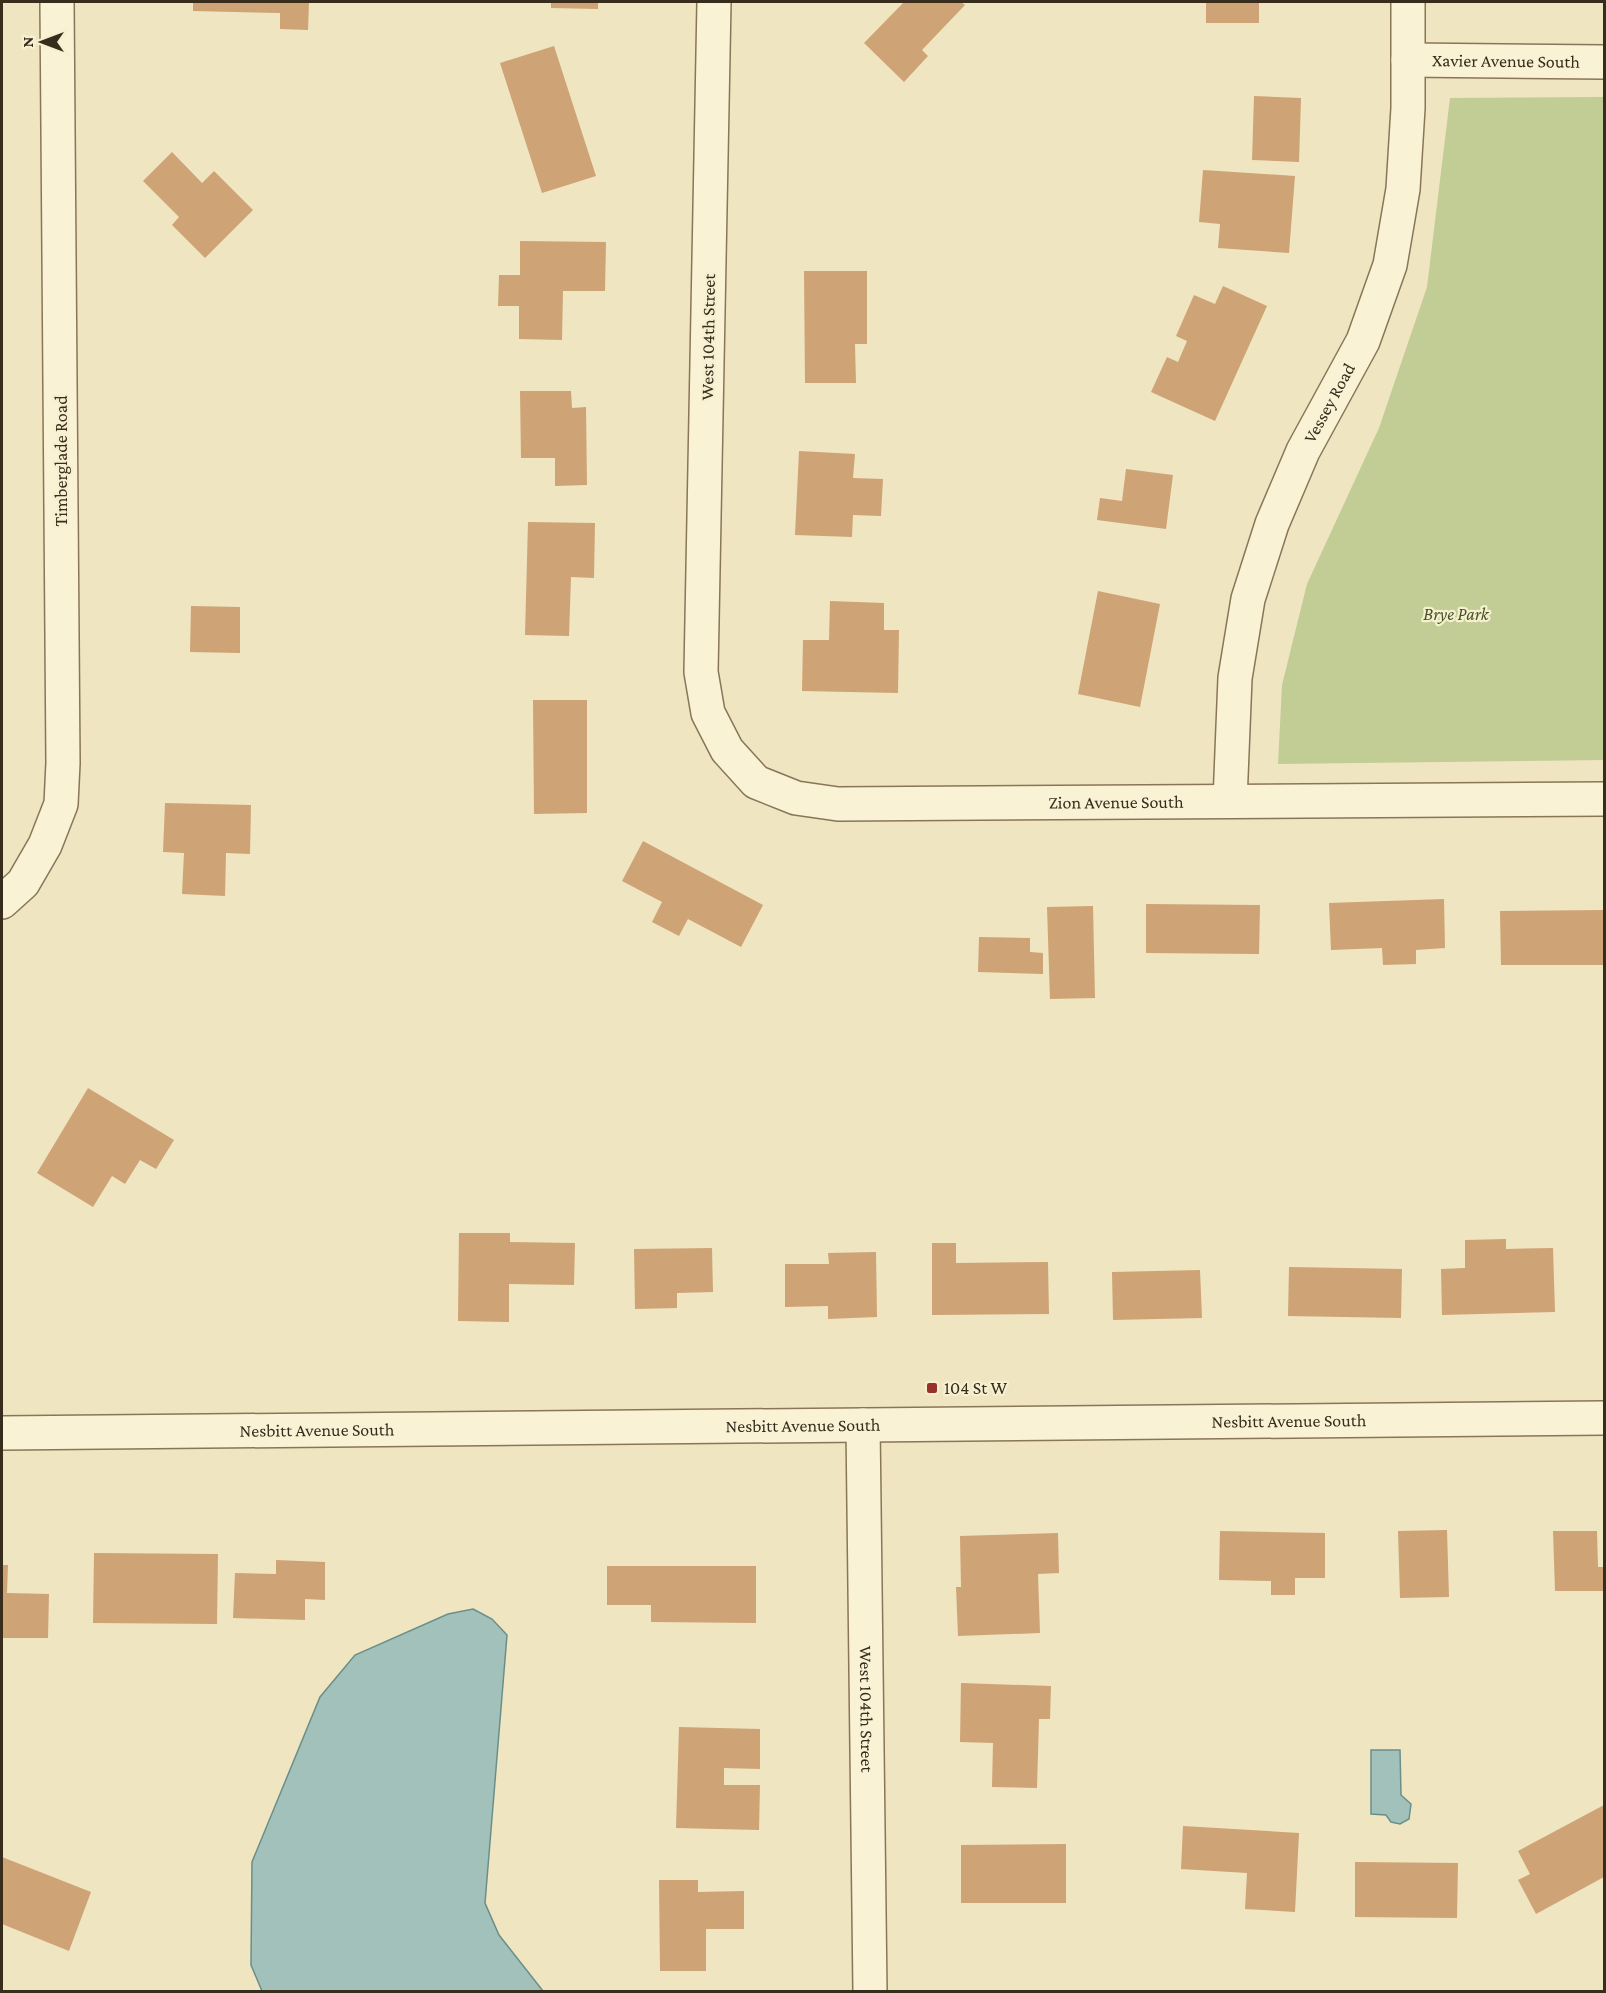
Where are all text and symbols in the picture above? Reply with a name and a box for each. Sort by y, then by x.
north arrow [12,12,72,72]
text: N [19,36,36,47]
street label: Xavier Avenue South [1432,50,1580,72]
street label: West 104th Street [697,273,719,400]
street label: Vessey Road [1299,359,1359,446]
street label: Timberglade Road [51,395,71,527]
park label: Brye Park [1423,604,1490,624]
street label: Zion Avenue South [1048,792,1184,813]
place label: 104 St W [944,1378,1007,1398]
marker: 104 St W [925,1381,939,1395]
street label: Nesbitt Avenue South [1211,1410,1367,1432]
street label: Nesbitt Avenue South [725,1415,881,1436]
street label: Nesbitt Avenue South [239,1419,395,1441]
street label: West 104th Street [856,1645,877,1773]

